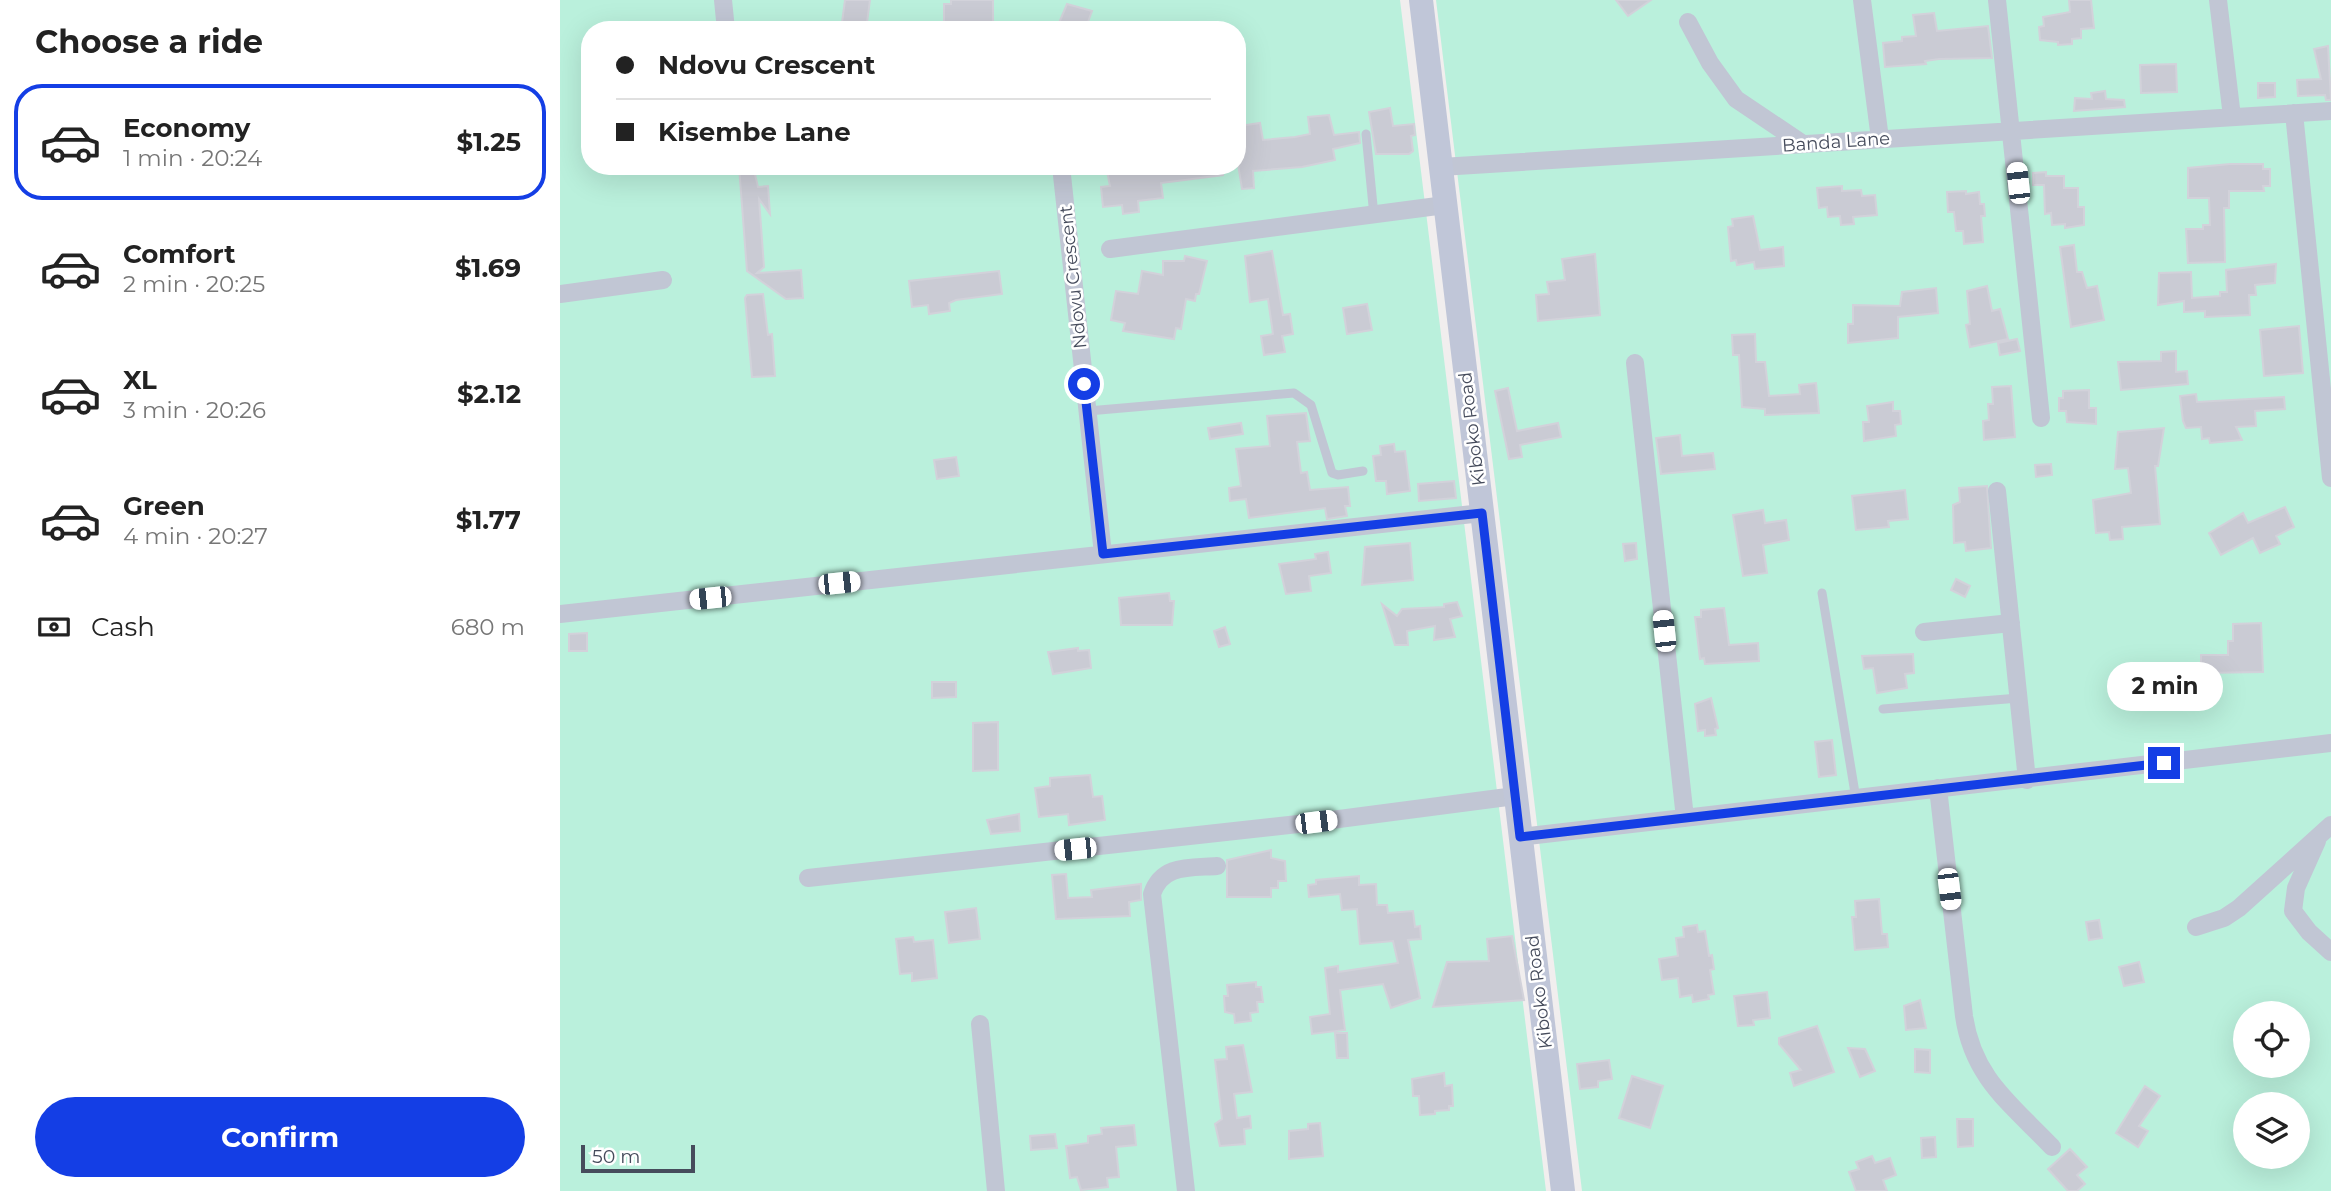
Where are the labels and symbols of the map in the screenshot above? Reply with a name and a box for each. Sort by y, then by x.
street label: Banda Lane [1781,127,1891,157]
car [2006,161,2031,205]
street label: Ndovu Crescent [1055,204,1091,350]
route start [1068,368,1100,400]
street label: Kiboko Road [1454,371,1490,487]
car [818,570,861,596]
car [689,585,732,611]
car [1652,609,1677,653]
callout: 2 min [2106,662,2222,710]
route end [2148,747,2180,779]
car [1294,809,1339,835]
car [1054,836,1097,862]
car [1937,867,1962,911]
street label: Kiboko Road [1521,934,1557,1050]
scale bar [581,1142,695,1174]

